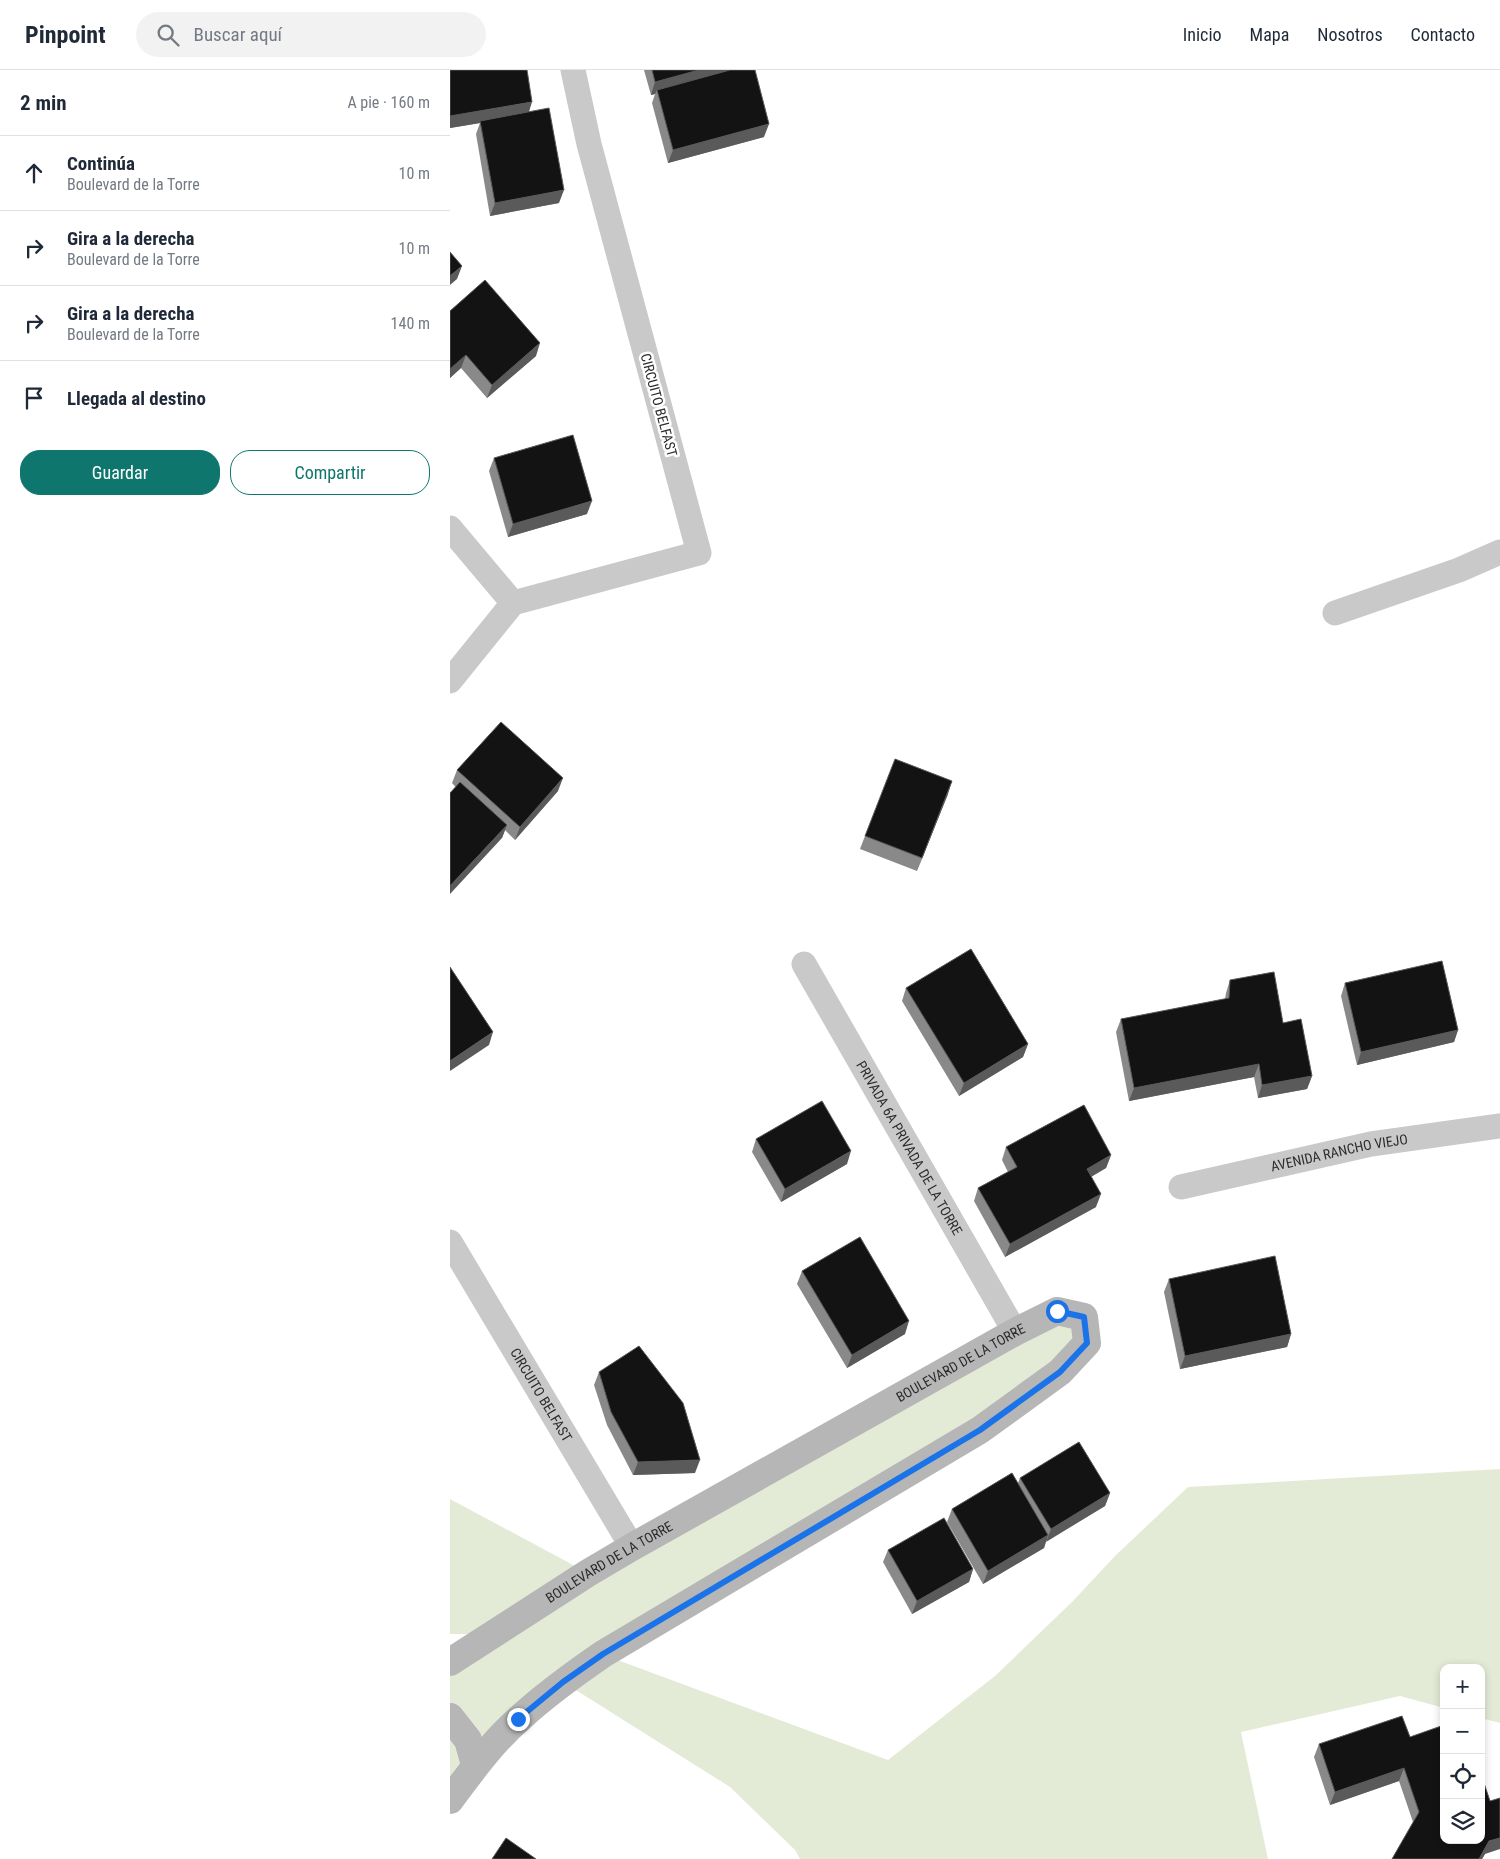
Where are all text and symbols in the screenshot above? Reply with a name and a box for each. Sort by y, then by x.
search box [136,12,486,57]
text: Pinpoint [25,21,106,49]
icon: search [154,21,182,49]
text: Buscar aquí [194,23,282,46]
text: Inicio [1183,24,1222,45]
text: Mapa [1250,24,1289,45]
text: Nosotros [1317,24,1383,45]
text: Contacto [1411,24,1475,45]
text: 2 min [20,91,67,115]
text: A pie · 160 m [347,93,430,112]
text: Continúa [67,152,135,175]
icon: ahead [20,159,48,187]
text: 10 m [398,164,430,183]
text: Boulevard de la Torre [67,175,200,194]
text: Gira a la derecha [67,227,194,250]
icon: right [20,234,48,262]
text: 10 m [398,239,430,258]
text: Boulevard de la Torre [67,250,200,269]
text: Gira a la derecha [67,302,194,325]
icon: right [20,309,48,337]
text: 140 m [391,314,430,333]
text: Boulevard de la Torre [67,325,200,344]
street label: CIRCUITO BELFAST [638,352,680,458]
icon: arrive [20,384,48,412]
text: Llegada al destino [67,387,206,410]
button: Guardar [20,450,220,495]
button: Compartir [230,450,430,495]
street label: PRIVADA 6A PRIVADA DE LA TORRE [853,1058,966,1238]
street label: AVENIDA RANCHO VIEJO [1269,1131,1409,1174]
route start [1046,1300,1069,1323]
street label: BOULEVARD DE LA TORRE [893,1320,1028,1405]
street label: CIRCUITO BELFAST [507,1345,575,1445]
street label: BOULEVARD DE LA TORRE [543,1518,675,1606]
map controls [1440,1664,1485,1844]
button: + [1440,1664,1485,1709]
route end [507,1708,530,1731]
button: − [1440,1709,1485,1754]
button: locate [1440,1754,1485,1799]
button: layers [1440,1799,1485,1844]

